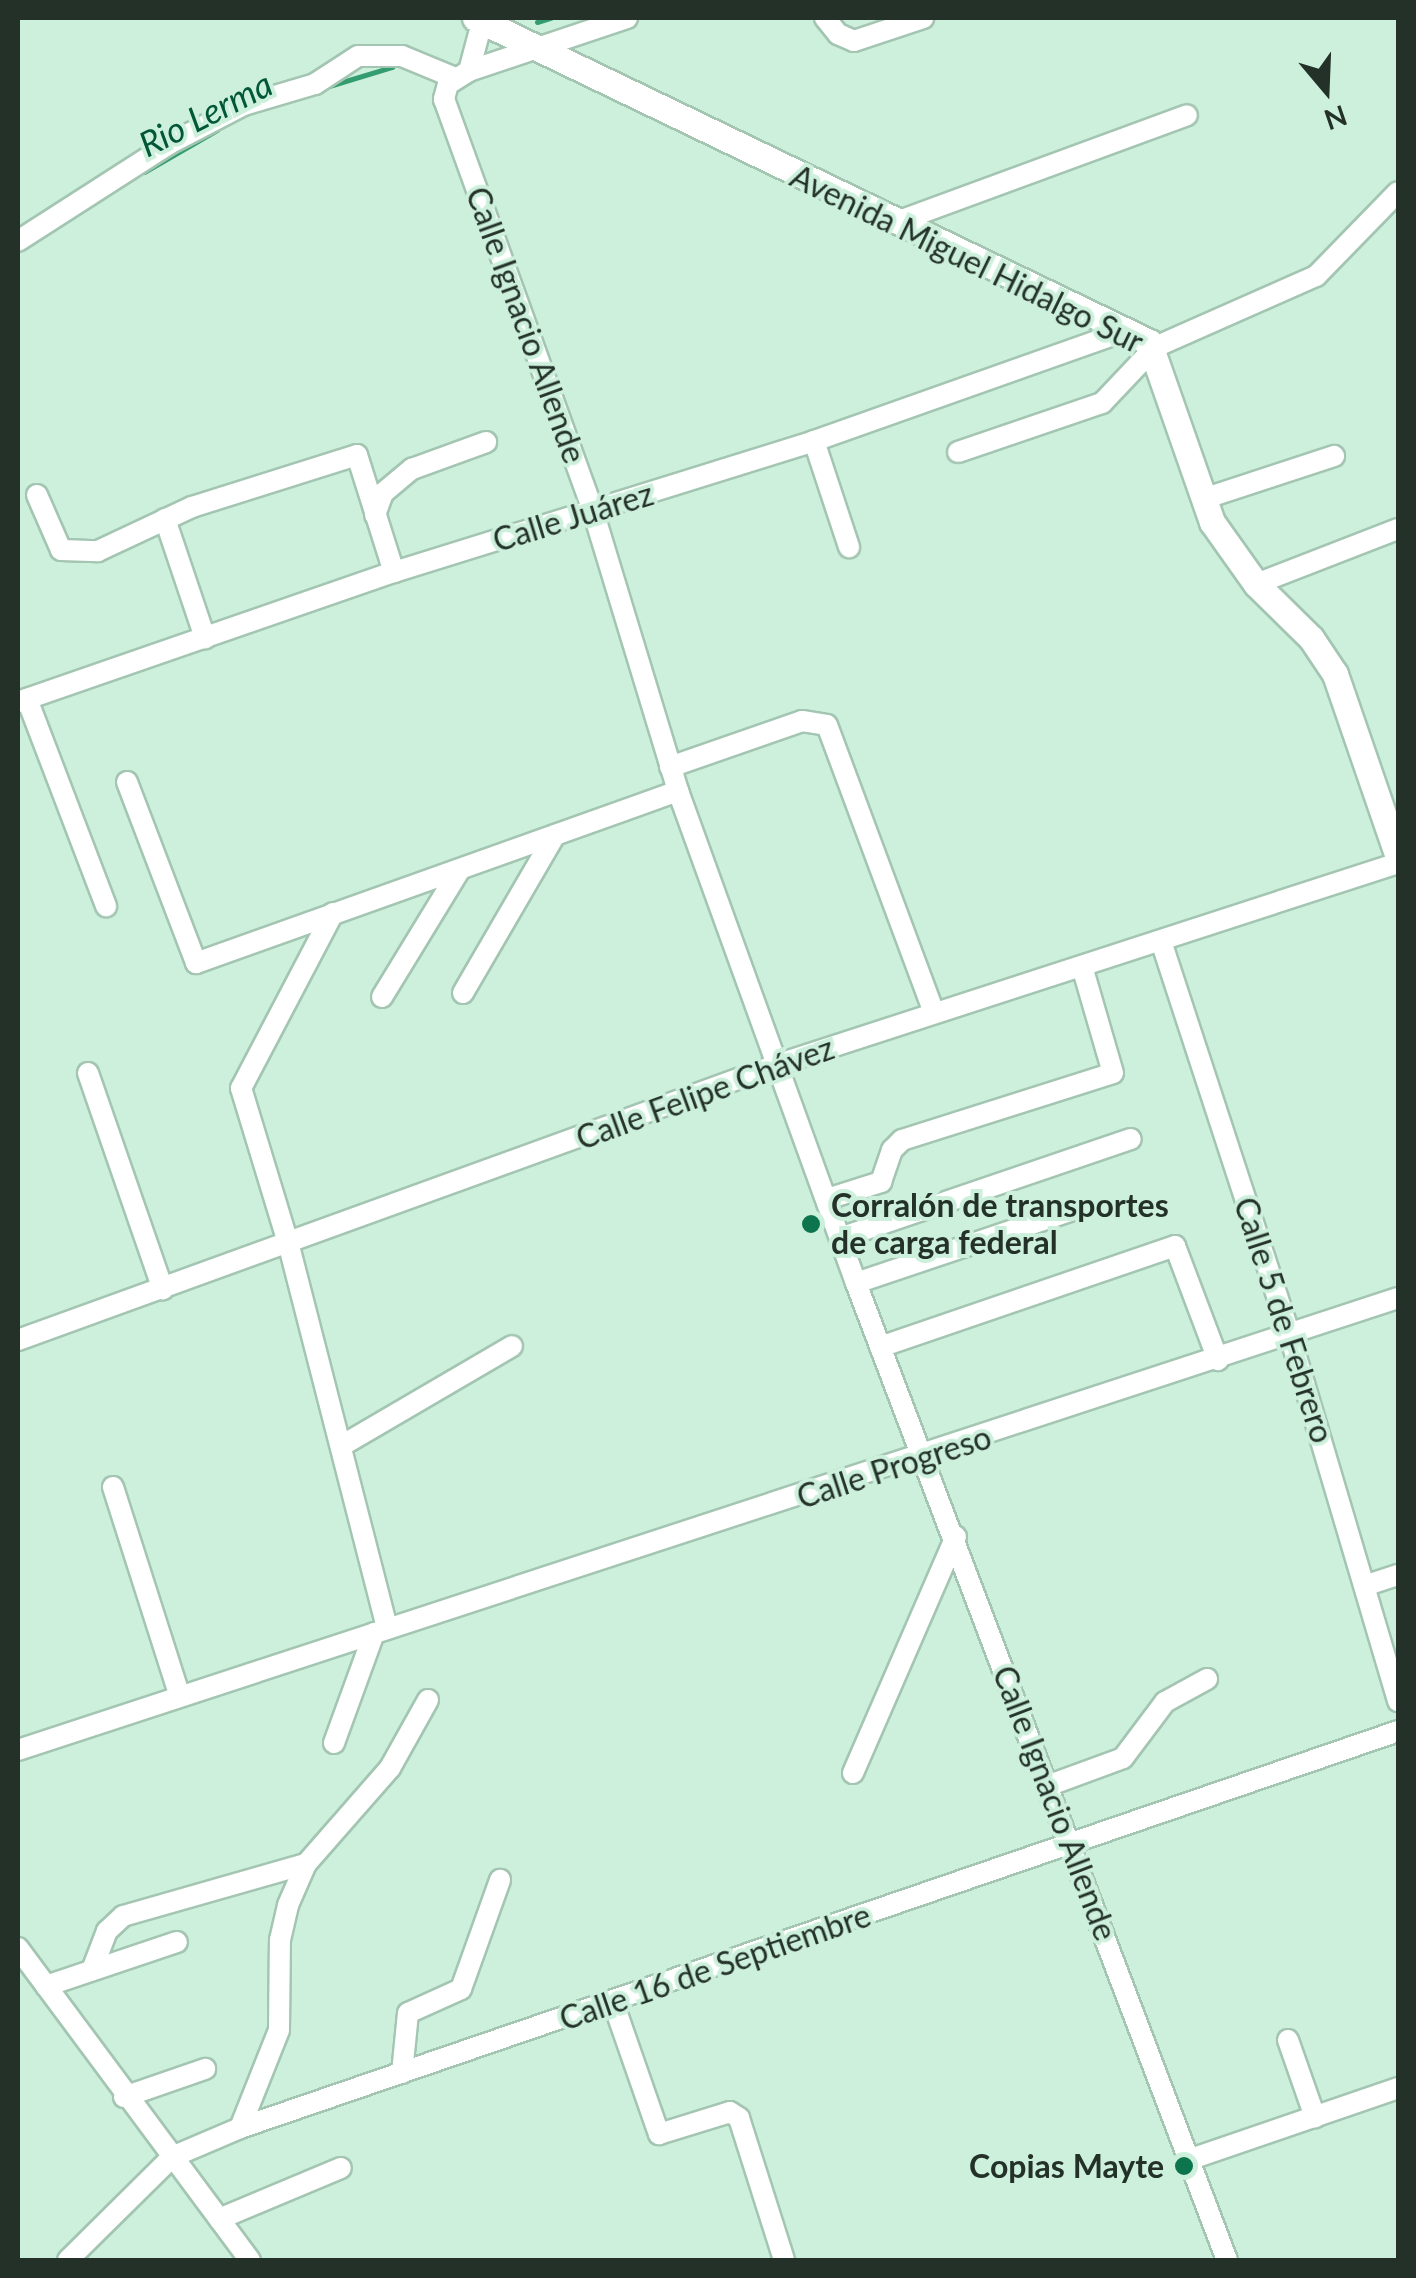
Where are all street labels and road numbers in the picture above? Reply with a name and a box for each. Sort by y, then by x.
street label: Avenida Miguel Hidalgo Sur [784,157,1150,361]
street label: Calle Ignacio Allende [458,181,594,469]
street label: Calle Juárez [488,474,658,560]
street label: Calle Felipe Chávez [571,1029,839,1157]
street label: Calle 5 de Febrero [1226,1192,1342,1448]
street label: Calle Progreso [792,1418,996,1516]
street label: Calle Ignacio Allende [985,1660,1125,1946]
street label: Calle 16 de Septiembre [554,1896,876,2038]

